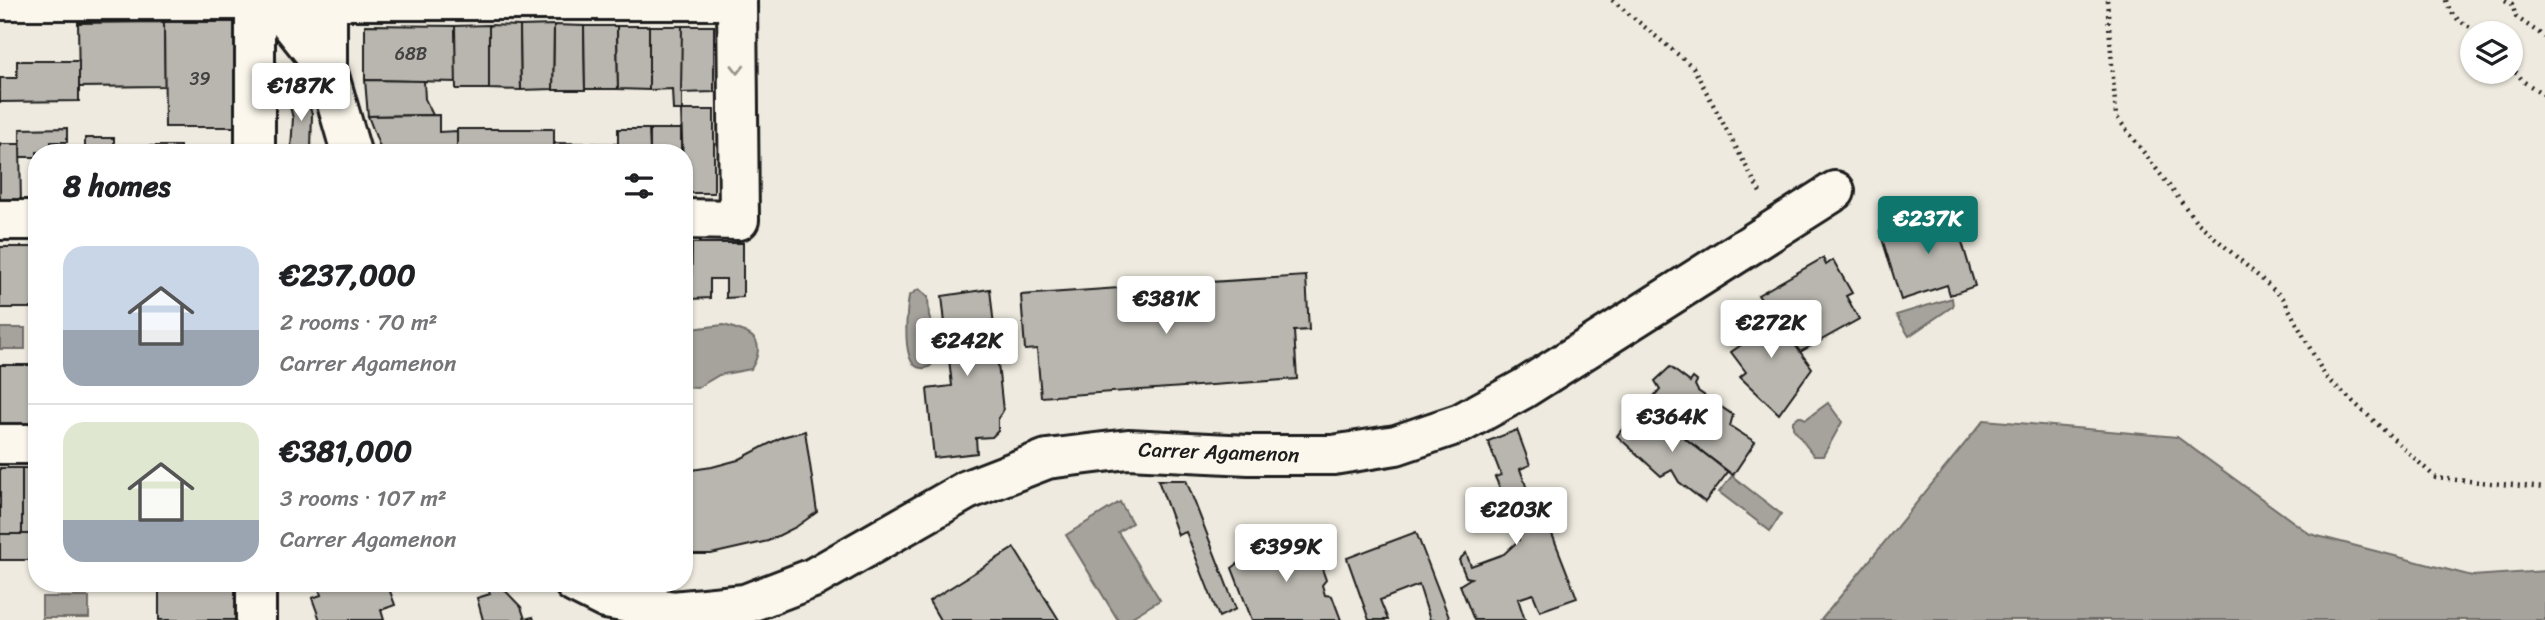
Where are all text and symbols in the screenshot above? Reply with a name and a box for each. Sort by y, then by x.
map controls [2460,21,2523,84]
button: layers [2460,21,2523,84]
house number: 68B [395,38,427,70]
house number: 39 [190,63,210,95]
pin: €187K [252,64,350,123]
one-way arrow [730,64,746,74]
text: €187K [268,65,334,106]
text: 8 homes [63,159,171,213]
icon: filters [620,167,658,205]
pin: €237K [1879,196,1977,256]
text: €237K [1894,198,1962,239]
text: €237,000 [280,248,416,302]
icon: home [119,274,203,358]
pin: €381K [1117,276,1215,336]
text: €381K [1133,278,1199,319]
pin: €272K [1722,300,1820,360]
text: 2 rooms · 70 m² [280,302,438,343]
text: €272K [1737,302,1805,343]
pin: €242K [918,318,1016,378]
text: €242K [932,320,1002,361]
text: Carrer Agamenon [280,343,456,384]
pin: €364K [1623,394,1721,454]
text: €364K [1637,396,1707,437]
text: €381,000 [280,424,412,478]
street label: Carrer Agamenon [1138,430,1300,474]
icon: home [119,450,203,534]
text: 3 rooms · 107 m² [280,478,447,519]
pin: €203K [1467,488,1565,547]
text: €203K [1481,489,1551,530]
text: Carrer Agamenon [280,519,456,560]
pin: €399K [1237,524,1335,584]
text: €399K [1251,526,1321,567]

